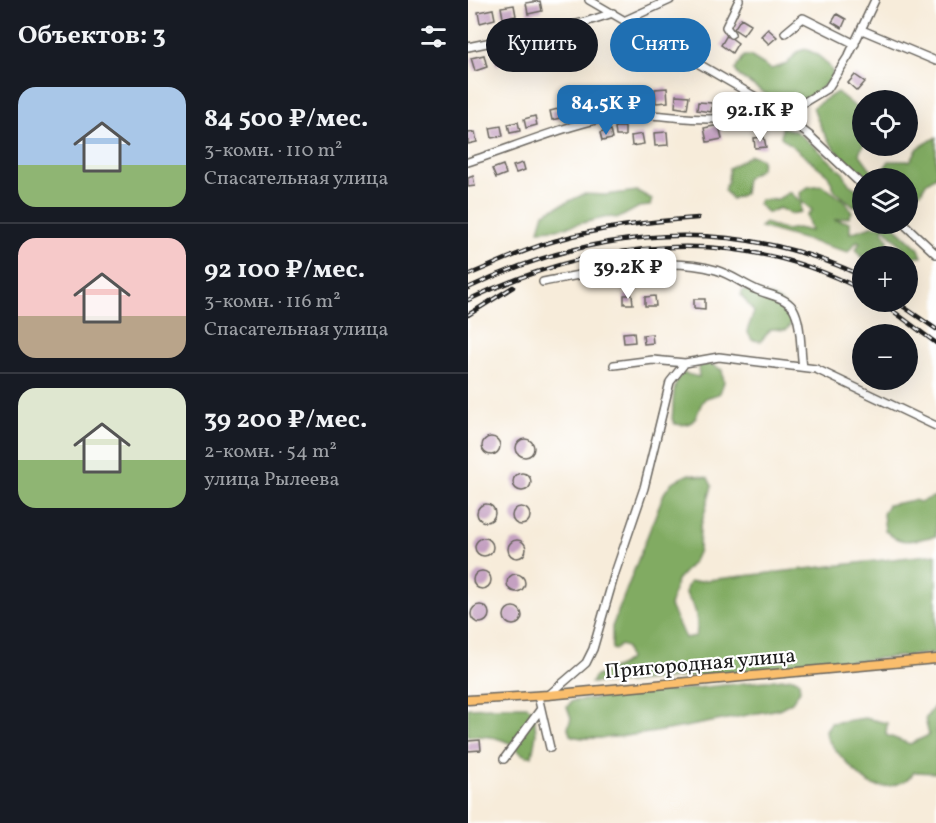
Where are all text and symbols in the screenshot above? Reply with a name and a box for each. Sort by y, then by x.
text: Объектов: 3 [18,18,166,54]
chip: Купить [486,18,598,72]
chip: Снять [610,18,711,72]
icon: filters [417,20,450,53]
pin: 84.5K ₽ [551,85,661,136]
text: 84.5K ₽ [571,90,641,118]
map controls [852,90,918,390]
button: locate [852,90,918,156]
pin: 92.1K ₽ [705,92,815,143]
text: 92.1K ₽ [726,97,794,125]
text: 84 500 ₽/мес. [204,101,368,137]
icon: home [66,111,138,183]
text: 3-комн. · 110 m² [204,137,343,165]
text: Спасательная улица [204,165,388,193]
button: layers [852,168,918,234]
button: + [852,246,918,312]
pin: 39.2K ₽ [573,249,683,300]
text: 92 100 ₽/мес. [204,252,365,288]
text: 39.2K ₽ [593,254,663,282]
icon: home [66,262,138,334]
text: 3-комн. · 116 m² [204,288,341,316]
text: Спасательная улица [204,316,388,344]
button: − [852,324,918,390]
text: 39 200 ₽/мес. [204,402,367,438]
icon: home [66,412,138,484]
text: 2-комн. · 54 m² [204,438,337,466]
text: улица Рылеева [204,466,339,494]
street label: Пригородная улица [603,642,797,687]

